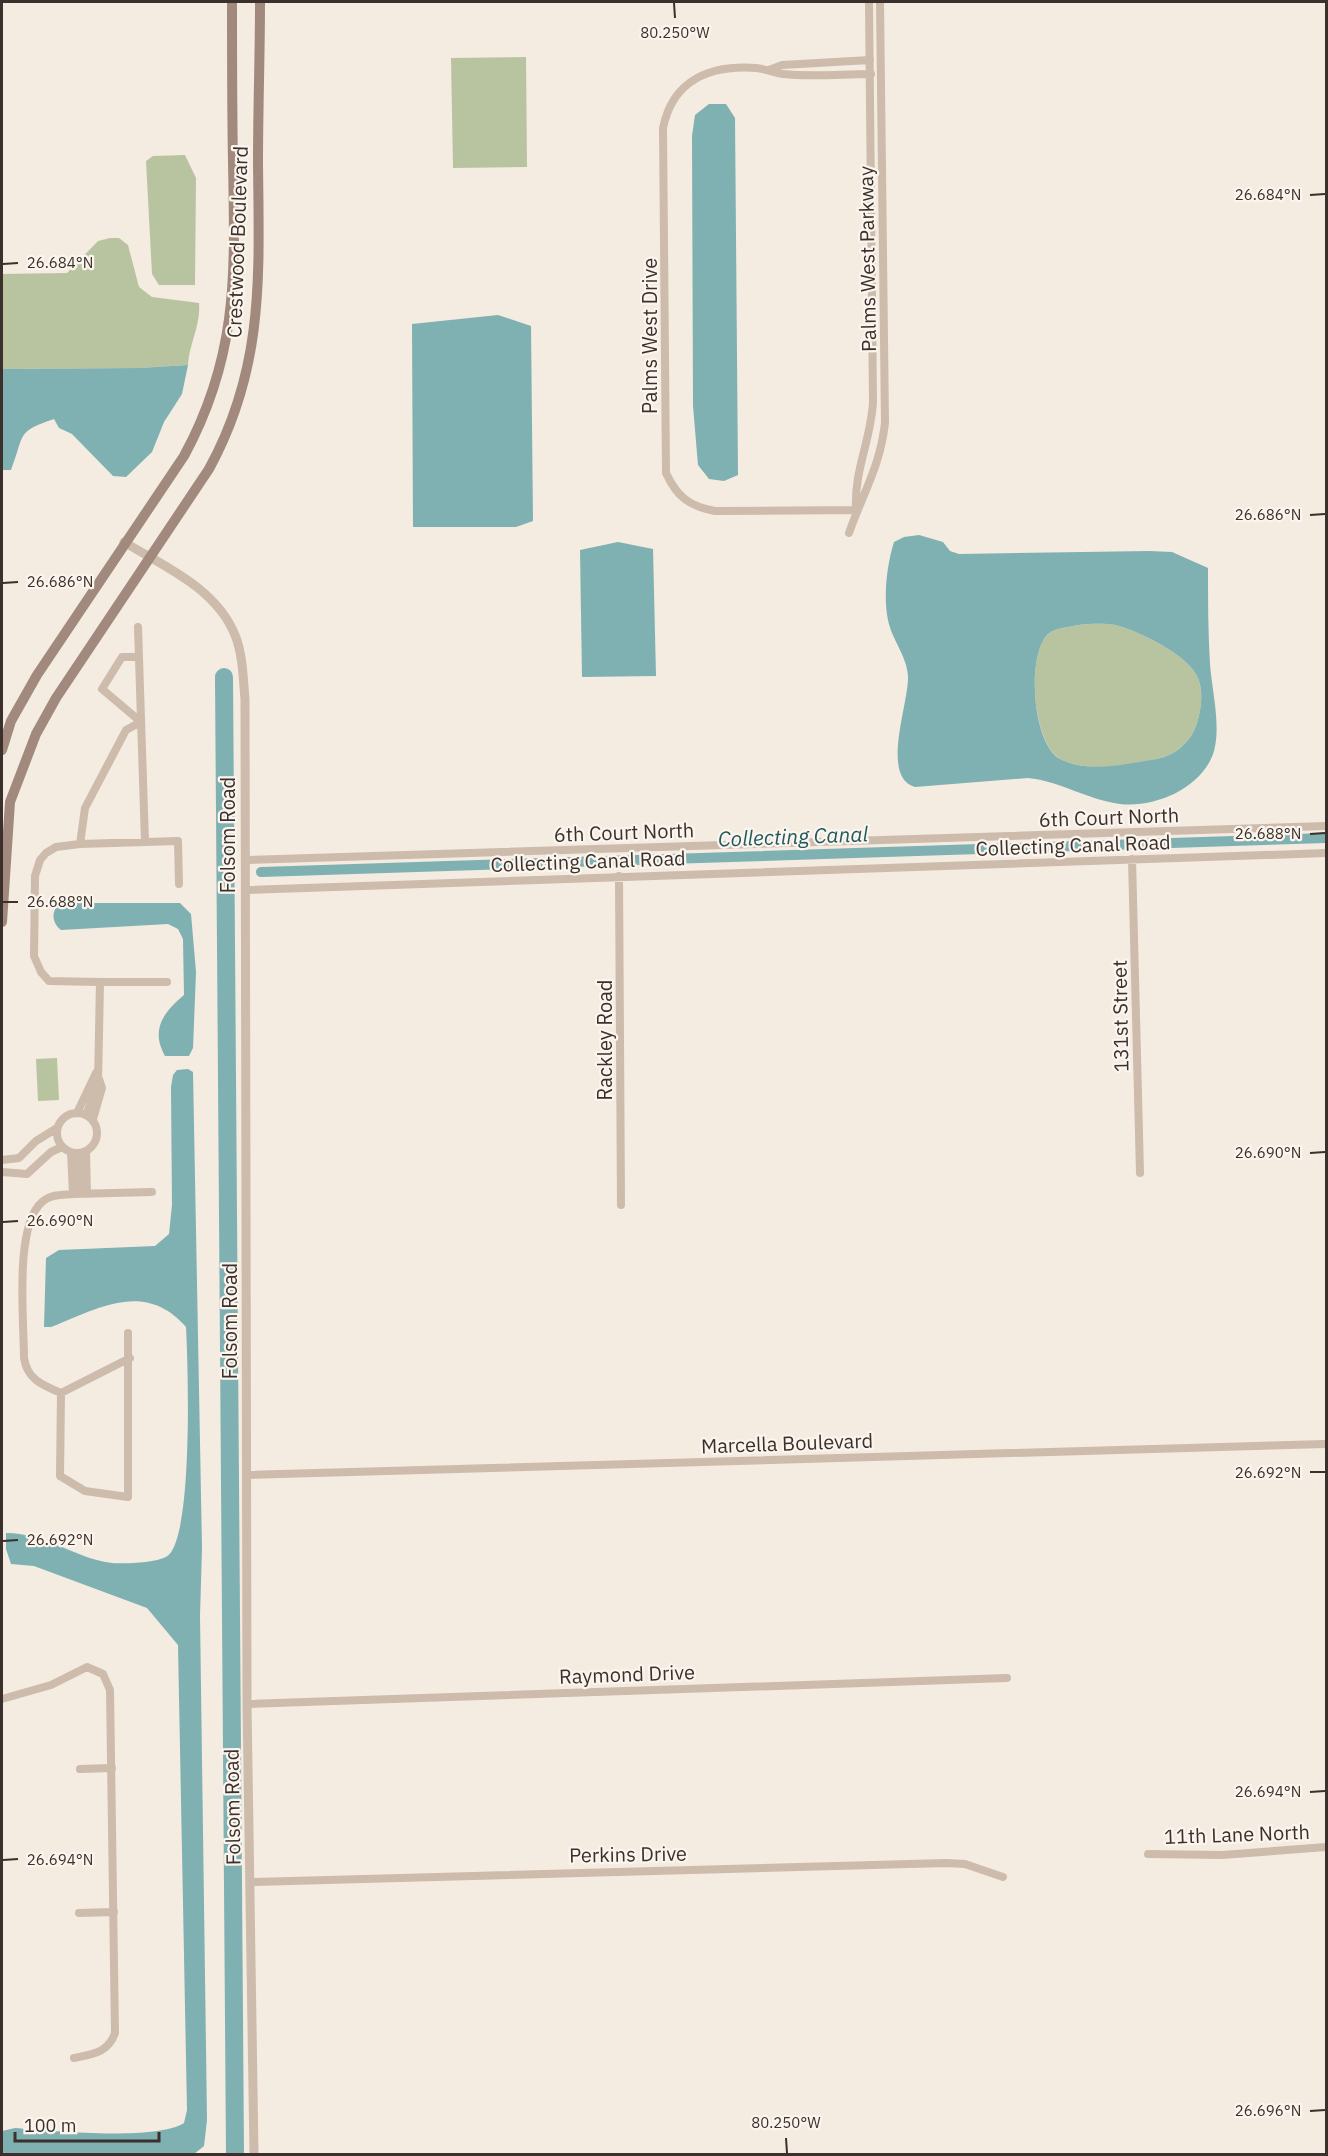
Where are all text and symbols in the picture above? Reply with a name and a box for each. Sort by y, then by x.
text: 80.250°W [640,23,710,42]
street label: Crestwood Boulevard [220,145,254,339]
street label: Palms West Parkway [852,166,882,352]
text: 26.684°N [1235,185,1301,204]
text: 26.684°N [27,253,93,272]
street label: Palms West Drive [636,258,663,414]
text: 26.686°N [1235,505,1301,524]
text: 26.686°N [27,572,93,591]
street label: Folsom Road [214,777,241,893]
street label: 6th Court North [1038,801,1180,833]
street label: 6th Court North [553,816,695,848]
water label: Collecting Canal [717,819,869,853]
text: 26.688°N [1235,824,1301,843]
street label: Collecting Canal Road [975,828,1171,862]
street label: Collecting Canal Road [490,844,686,878]
text: 26.688°N [27,892,93,911]
street label: 131st Street [1106,960,1134,1072]
street label: Rackley Road [591,980,618,1100]
text: 26.690°N [1235,1143,1301,1162]
text: 26.690°N [27,1211,93,1230]
street label: Folsom Road [216,1263,243,1379]
street label: Marcella Boulevard [700,1427,874,1459]
text: 26.692°N [1235,1463,1301,1482]
text: 26.692°N [27,1530,93,1549]
street label: Raymond Drive [559,1658,695,1690]
street label: Folsom Road [217,1749,247,1865]
text: 26.694°N [1235,1782,1301,1801]
street label: 11th Lane North [1164,1818,1310,1850]
street label: Perkins Drive [569,1839,687,1869]
text: 26.694°N [27,1850,93,1869]
text: 26.696°N [1235,2101,1301,2120]
scale bar [15,2105,159,2143]
text: 80.250°W [751,2113,821,2132]
text: 100 m [24,2114,76,2137]

